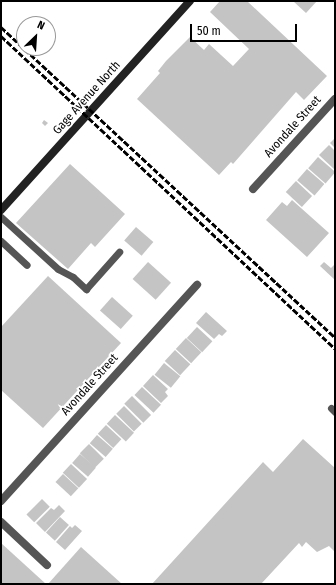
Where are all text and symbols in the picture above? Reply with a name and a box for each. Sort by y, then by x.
north arrow [16,16,56,56]
scale bar [192,16,299,42]
text: N [35,18,47,33]
text: 50 m [197,24,221,38]
street label: Gage Avenue North [50,58,124,138]
street label: Avondale Street [262,93,324,161]
street label: Avondale Street [59,351,121,419]

